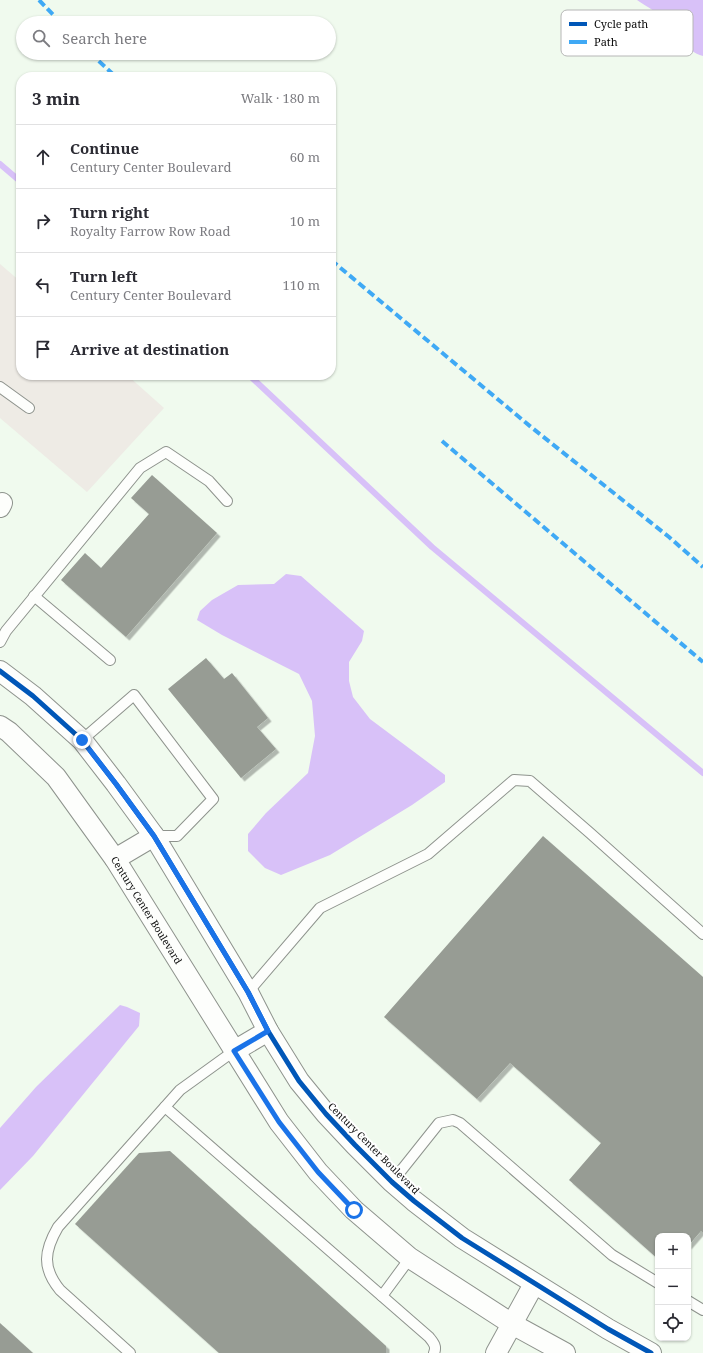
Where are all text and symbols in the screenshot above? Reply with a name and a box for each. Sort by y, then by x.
legend [561,10,693,56]
search box [16,16,336,60]
text: Cycle path [594,16,648,31]
icon: search [30,27,52,49]
text: Search here [62,28,147,48]
text: Path [594,34,618,49]
text: 3 min [32,87,80,110]
text: Walk · 180 m [241,89,320,107]
text: Continue [70,138,139,158]
icon: ahead [32,146,54,168]
text: 60 m [290,148,320,166]
text: Century Center Boulevard [70,158,232,176]
text: Turn right [70,202,149,222]
icon: right [32,210,54,232]
text: 10 m [290,212,320,230]
text: Royalty Farrow Row Road [70,222,231,240]
text: Turn left [70,266,138,286]
icon: left [32,274,54,296]
text: 110 m [283,276,320,294]
text: Century Center Boulevard [70,286,232,304]
icon: arrive [32,338,54,360]
text: Arrive at destination [70,339,229,359]
route end [73,731,91,749]
street label: Century Center Boulevard [108,853,186,966]
street label: Century Center Boulevard [325,1099,423,1197]
route start [345,1201,363,1219]
map controls [655,1233,691,1341]
button: + [655,1233,691,1269]
button: − [655,1269,691,1305]
button: locate [655,1305,691,1341]

